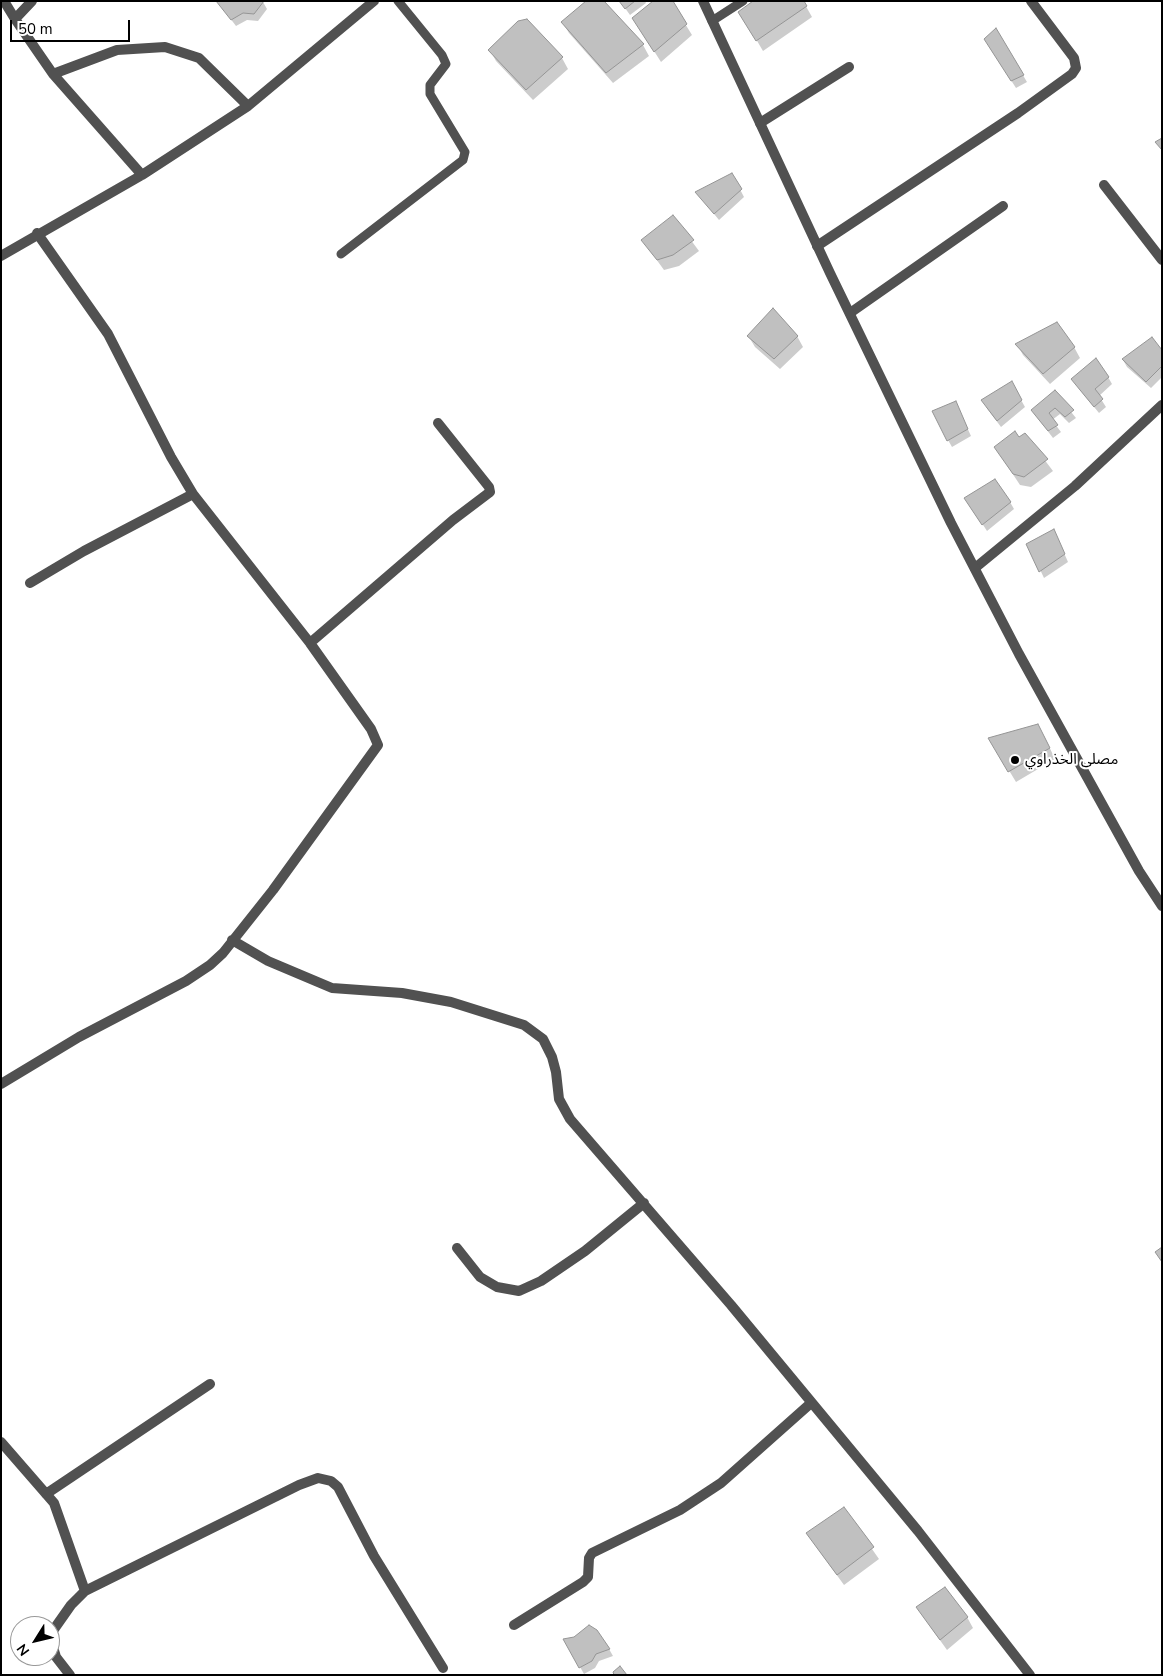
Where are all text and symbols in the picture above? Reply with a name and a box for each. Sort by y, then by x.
scale bar [12,10,132,42]
text: 50 m [18,19,53,39]
place label: مصلى الخذراوي [1025,751,1118,769]
marker: مصلى الخذراوي [1009,754,1021,766]
north arrow [10,1616,60,1666]
text: N [13,1640,34,1659]

